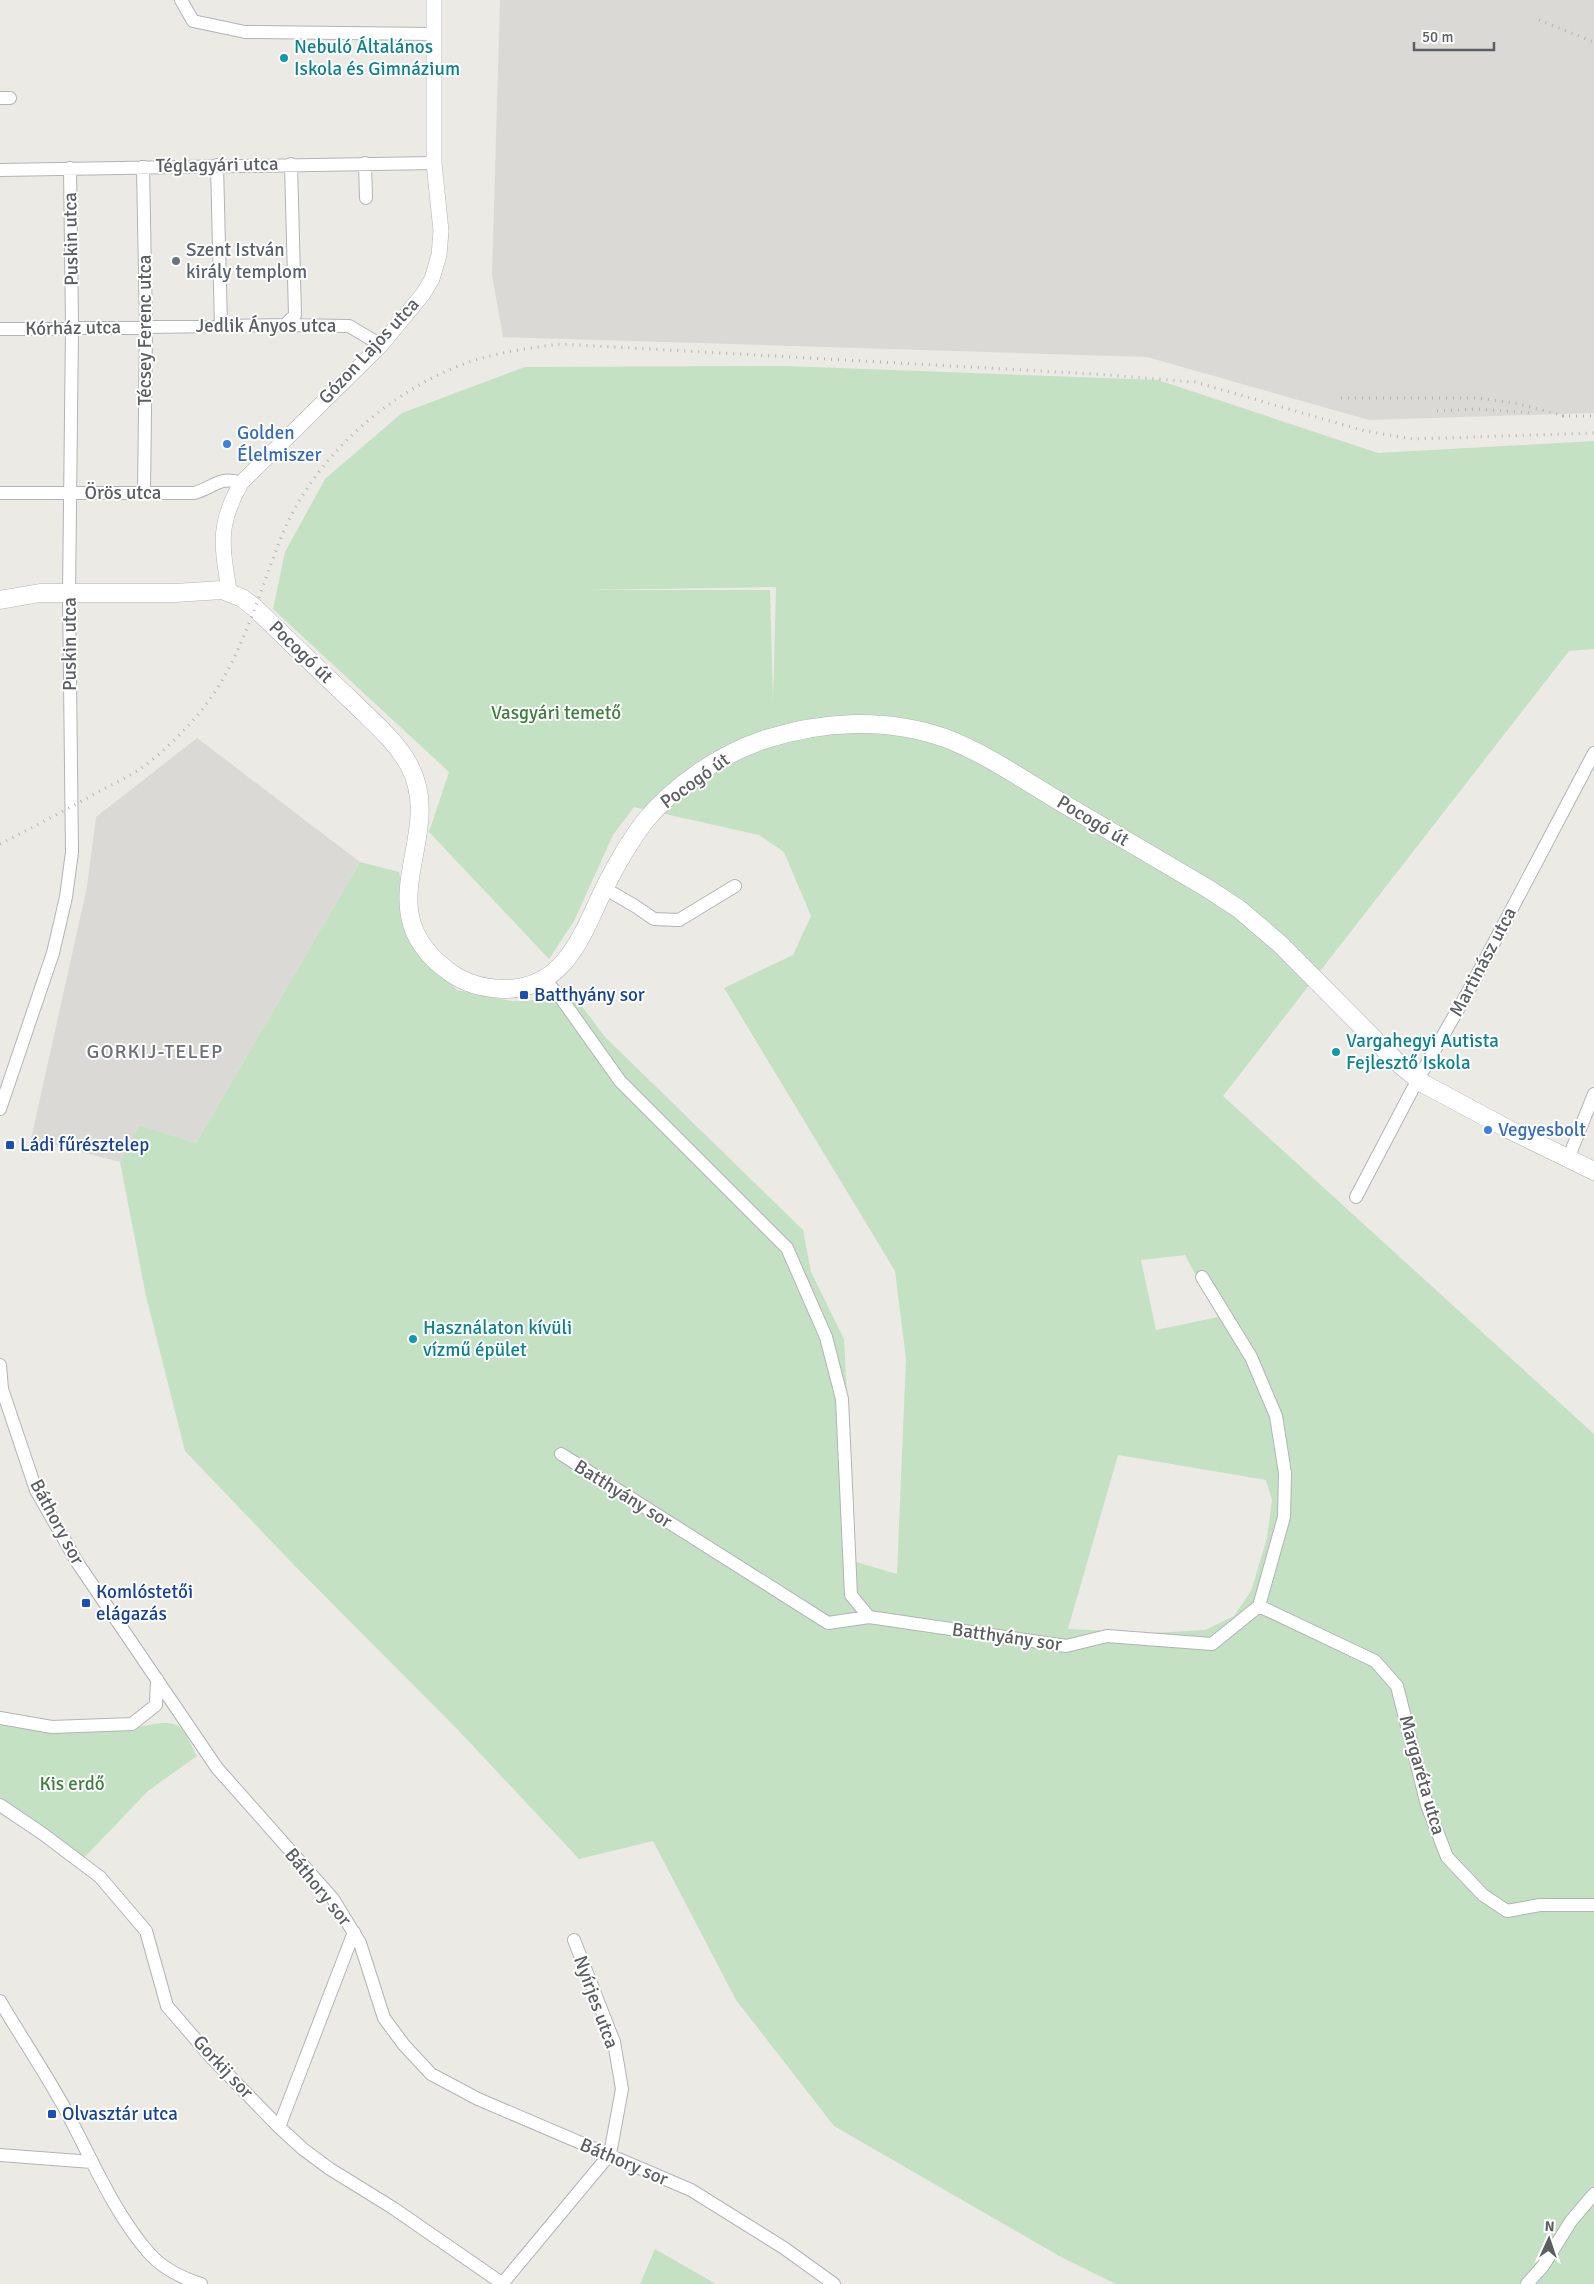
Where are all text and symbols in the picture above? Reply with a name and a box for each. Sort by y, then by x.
scale bar [1414,20,1494,52]
text: 50 m [1422,28,1453,46]
place label: Nebuló Általános Iskola és Gimnázium [294,35,460,81]
marker: Nebuló Általános Iskola és Gimnázium [278,52,290,64]
street label: Téglagyári utca [155,152,279,178]
street label: Puskin utca [58,192,84,286]
place label: Szent István király templom [186,238,307,284]
street label: Técsey Ferenc utca [133,255,157,405]
marker: Szent István király templom [170,255,182,267]
street label: Gózon Lajos utca [314,293,424,409]
street label: Jedlik Ányos utca [196,314,336,338]
street label: Kórház utca [25,315,121,341]
place label: Golden Élelmiszer [237,421,322,467]
marker: Golden Élelmiszer [221,438,233,450]
street label: Örös utca [85,481,161,505]
street label: Puskin utca [58,597,82,691]
street label: Pocogó út [264,616,338,689]
park label: Vasgyári temető [491,701,621,725]
street label: Pocogó út [656,748,735,814]
street label: Pocogó út [1053,790,1134,852]
street label: Martinász utca [1444,903,1522,1021]
place label: Batthyány sor [534,983,645,1007]
marker: Batthyány sor [518,989,530,1001]
place label: Vargahegyi Autista Fejlesztő Iskola [1346,1029,1499,1075]
district label: GORKIJ-TELEP [87,1039,223,1064]
marker: Vargahegyi Autista Fejlesztő Iskola [1330,1046,1342,1058]
place label: Vegyesbolt [1498,1118,1586,1142]
marker: Vegyesbolt [1482,1124,1494,1136]
place label: Ládi fűrésztelep [20,1133,149,1157]
marker: Ládi fűrésztelep [4,1139,16,1151]
place label: Használaton kívüli vízmű épület [423,1316,572,1362]
marker: Használaton kívüli vízmű épület [407,1333,419,1345]
street label: Batthyány sor [570,1454,676,1534]
street label: Báthory sor [24,1475,90,1569]
place label: Komlóstetői elágazás [96,1580,193,1626]
marker: Komlóstetői elágazás [80,1597,92,1609]
street label: Batthyány sor [950,1617,1064,1657]
street label: Margaréta utca [1393,1712,1451,1838]
park label: Kis erdő [39,1772,105,1796]
street label: Báthory sor [279,1843,357,1931]
street label: Nyírjes utca [568,1952,624,2052]
street label: Gorkij sor [188,2030,258,2104]
place label: Olvasztár utca [62,2102,178,2126]
marker: Olvasztár utca [46,2108,58,2120]
street label: Báthory sor [576,2133,672,2191]
north arrow [1524,2214,1574,2264]
text: N [1544,2218,1555,2235]

